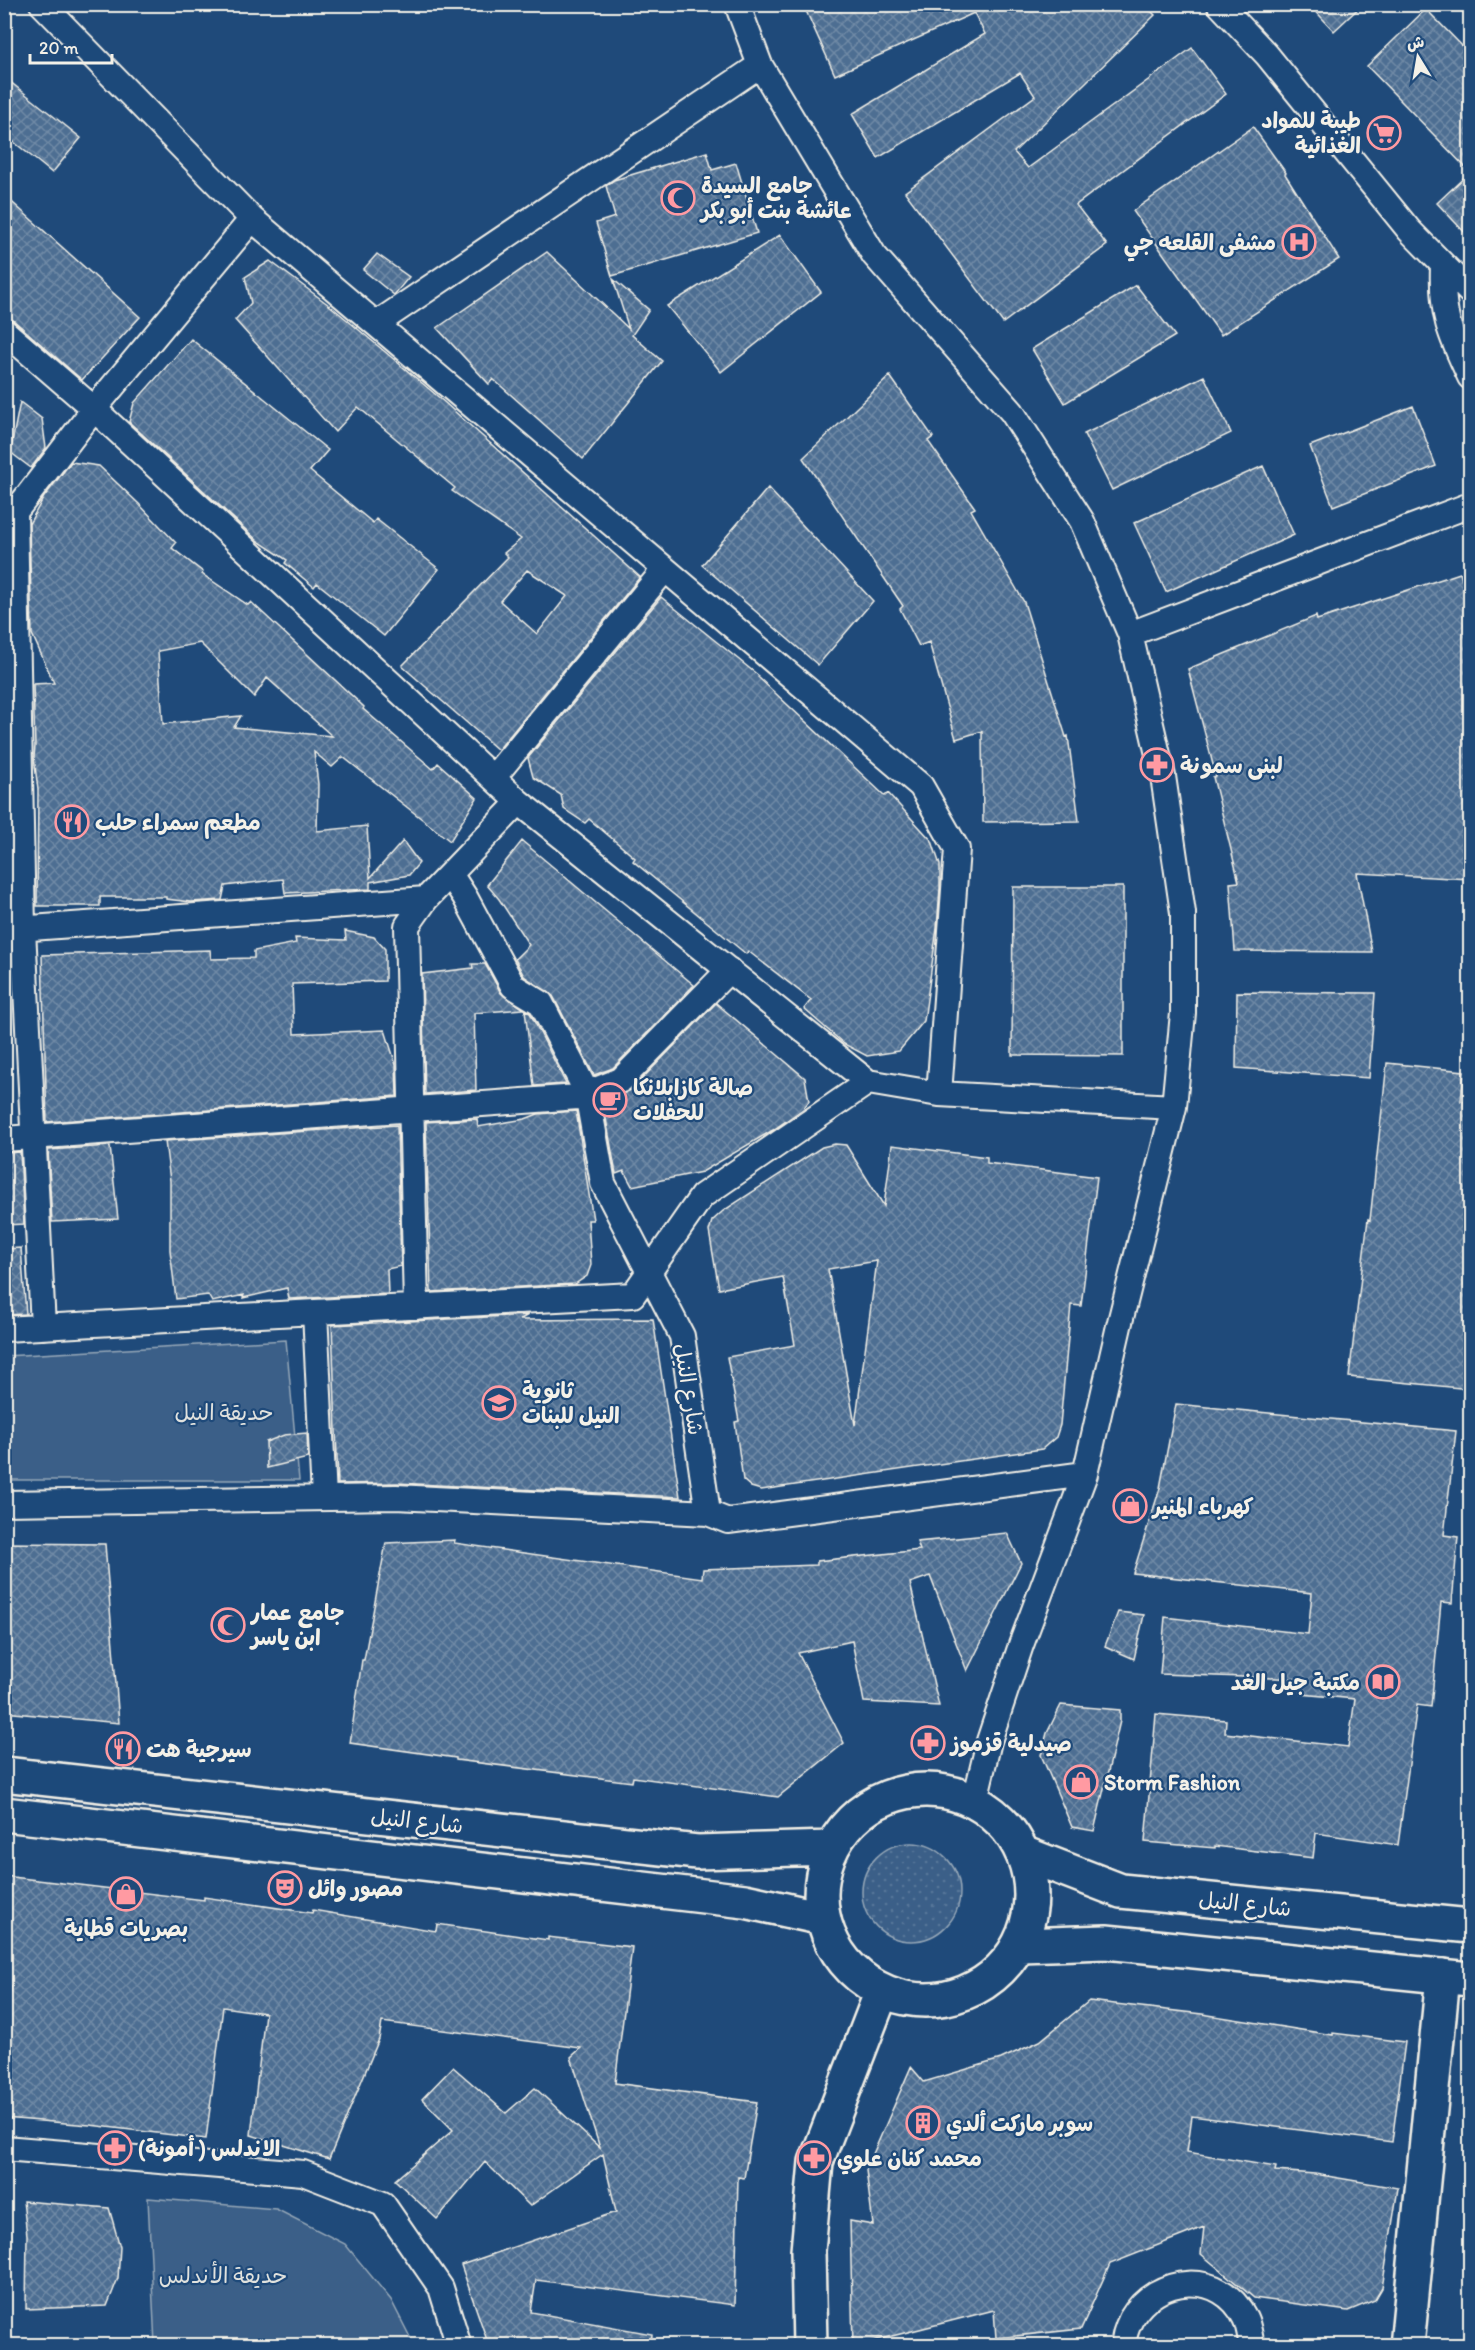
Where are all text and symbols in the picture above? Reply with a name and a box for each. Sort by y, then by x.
scale bar [30,27,112,65]
north arrow [1388,27,1448,87]
text: ش [1405,32,1426,54]
text: 20 m [39,37,79,59]
place label: طيبة للمواد الغذائية [1261,107,1361,159]
supermarket icon: طيبة للمواد الغذائية [1366,115,1402,151]
place label: جامع السيدة عائشة بنت أبو بكر [699,172,852,224]
mosque icon: جامع السيدة عائشة بنت أبو بكر [660,180,696,216]
hospital icon: مشفى القلعه جي [1281,224,1317,260]
place label: مشفى القلعه جي [1124,229,1276,262]
pharmacy icon: لبنى سمونة [1139,747,1175,783]
place label: لبنى سمونة [1180,752,1283,780]
restaurant icon: مطعم سمراء حلب [54,804,90,840]
place label: مطعم سمراء حلب [95,809,261,839]
place label: صالة كازابلانكا للحفلات [633,1074,753,1126]
cafe icon: صالة كازابلانكا للحفلات [592,1082,628,1118]
street label: شارع النيل [666,1341,710,1437]
place label: ثانوية النيل للبنات [522,1377,620,1429]
school or university icon: ثانوية النيل للبنات [481,1385,517,1421]
park label: حديقة النيل [174,1399,274,1426]
shop icon: كهرباء المنير [1112,1488,1148,1524]
place label: كهرباء المنير [1151,1493,1254,1520]
place label: جامع عمار ابن ياسر [249,1599,345,1651]
mosque icon: جامع عمار ابن ياسر [210,1607,246,1643]
library icon: مكتبة جيل الغد [1365,1664,1401,1700]
place label: مكتبة جيل الغد [1231,1669,1360,1696]
pharmacy icon: صيدلية قزموز [910,1725,946,1761]
place label: صيدلية قزموز [949,1730,1072,1757]
restaurant icon: سيرجية هت [105,1731,141,1767]
place label: سيرجية هت [146,1736,252,1763]
shop icon: Storm Fashion [1063,1764,1099,1800]
place label: Storm Fashion [1104,1769,1241,1796]
street label: شارع النيل [369,1803,465,1841]
theatre icon: مصور وائل [267,1870,303,1906]
place label: مصور وائل [308,1875,403,1902]
shop icon: بصريات قطاية [108,1876,144,1912]
street label: شارع النيل [1197,1886,1293,1924]
place label: بصريات قطاية [64,1915,188,1942]
building icon: سوبر ماركت ألدي [905,2105,941,2141]
place label: سوبر ماركت ألدي [946,2110,1093,2140]
pharmacy icon: الاندلس ( أمونة) [97,2130,133,2166]
place label: الاندلس ( أمونة) [138,2135,280,2162]
pharmacy icon: محمد كنان علوي [796,2140,832,2176]
place label: محمد كنان علوي [837,2145,982,2175]
park label: حديقة الأندلس [159,2260,287,2289]

